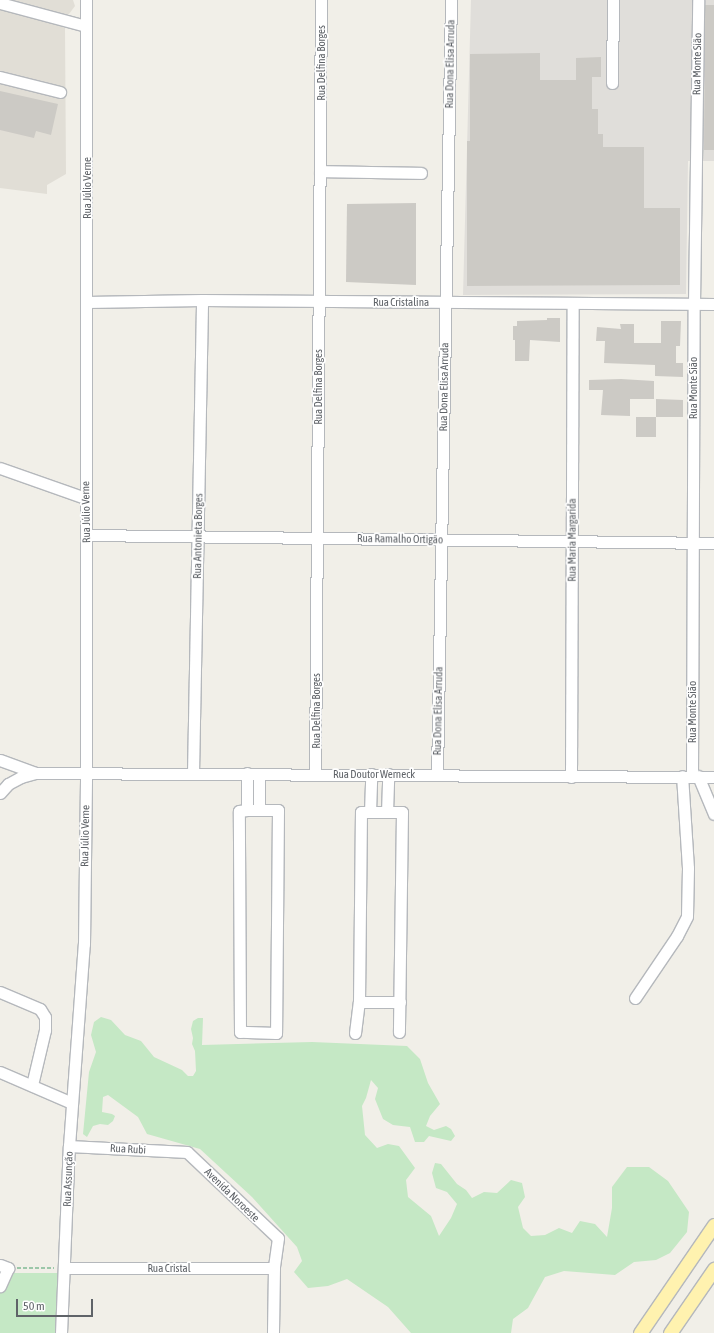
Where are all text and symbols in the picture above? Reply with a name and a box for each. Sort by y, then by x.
street label: Rua Dona Elisa Arruda [443,19,457,109]
street label: Rua Delfina Borges [314,25,328,101]
street label: Rua Monte Sião [690,33,704,95]
street label: Rua Júlio Verne [80,157,94,219]
street label: Rua Cristalina [373,295,429,309]
street label: Rua Dona Elisa Arruda [437,342,451,432]
street label: Rua Delfina Borges [311,349,325,425]
street label: Rua Monte Sião [686,357,700,419]
street label: Rua Júlio Verne [79,481,93,543]
street label: Rua Antonieta Borges [191,493,205,579]
street label: Rua Maria Margarida [565,498,579,582]
street label: Rua Ramalho Ortigão [357,532,443,546]
street label: Rua Dona Elisa Arruda [431,666,445,756]
street label: Rua Delfina Borges [309,673,323,749]
street label: Rua Monte Sião [685,681,699,743]
street label: Rua Doutor Werneck [333,767,415,781]
street label: Rua Júlio Verne [78,805,92,867]
street label: Rua Rubi [110,1141,146,1157]
street label: Rua Assunção [60,1151,76,1207]
street label: Avenida Noroeste [202,1165,262,1225]
street label: Rua Cristal [147,1261,191,1275]
scale bar [18,1291,95,1317]
text: 50 m [23,1299,45,1313]

